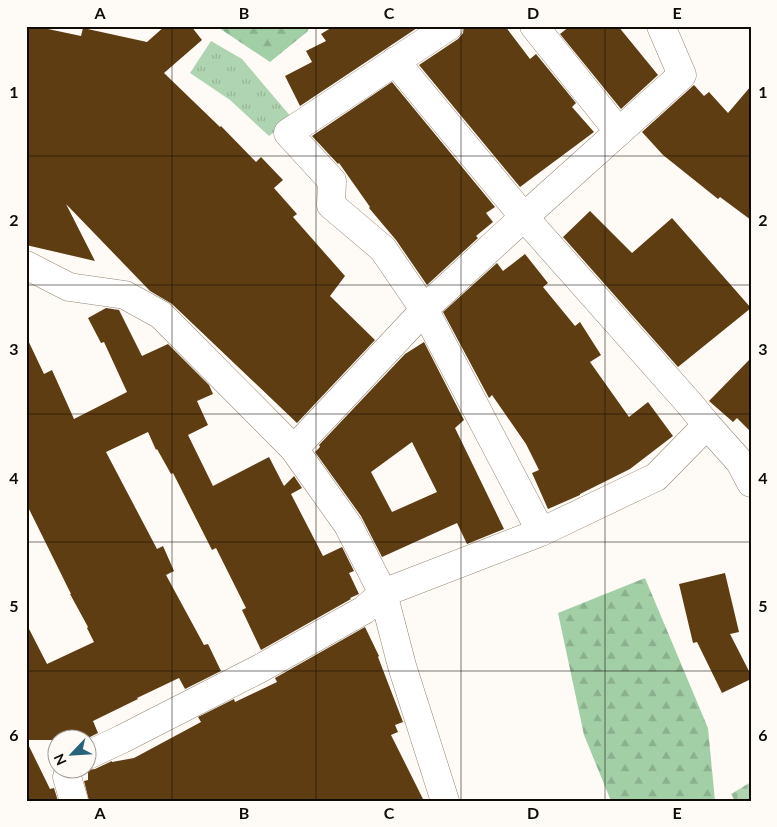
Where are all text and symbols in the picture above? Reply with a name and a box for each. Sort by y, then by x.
text: A [93,3,106,22]
text: B [239,3,249,22]
text: C [384,3,395,22]
text: D [527,3,539,22]
text: E [672,3,682,22]
text: 1 [9,82,19,101]
text: 1 [758,82,768,101]
text: 2 [9,210,19,229]
text: 2 [758,210,768,229]
text: 3 [9,339,19,358]
text: 3 [758,339,768,358]
text: 4 [9,468,19,487]
text: 4 [758,468,768,487]
text: 5 [9,596,19,615]
text: 5 [758,596,768,615]
text: 6 [9,725,19,744]
text: 6 [758,725,768,744]
north arrow [48,730,98,780]
text: N [50,751,70,768]
text: A [93,803,106,822]
text: B [239,803,249,822]
text: C [384,803,395,822]
text: D [527,803,539,822]
text: E [672,803,682,822]

